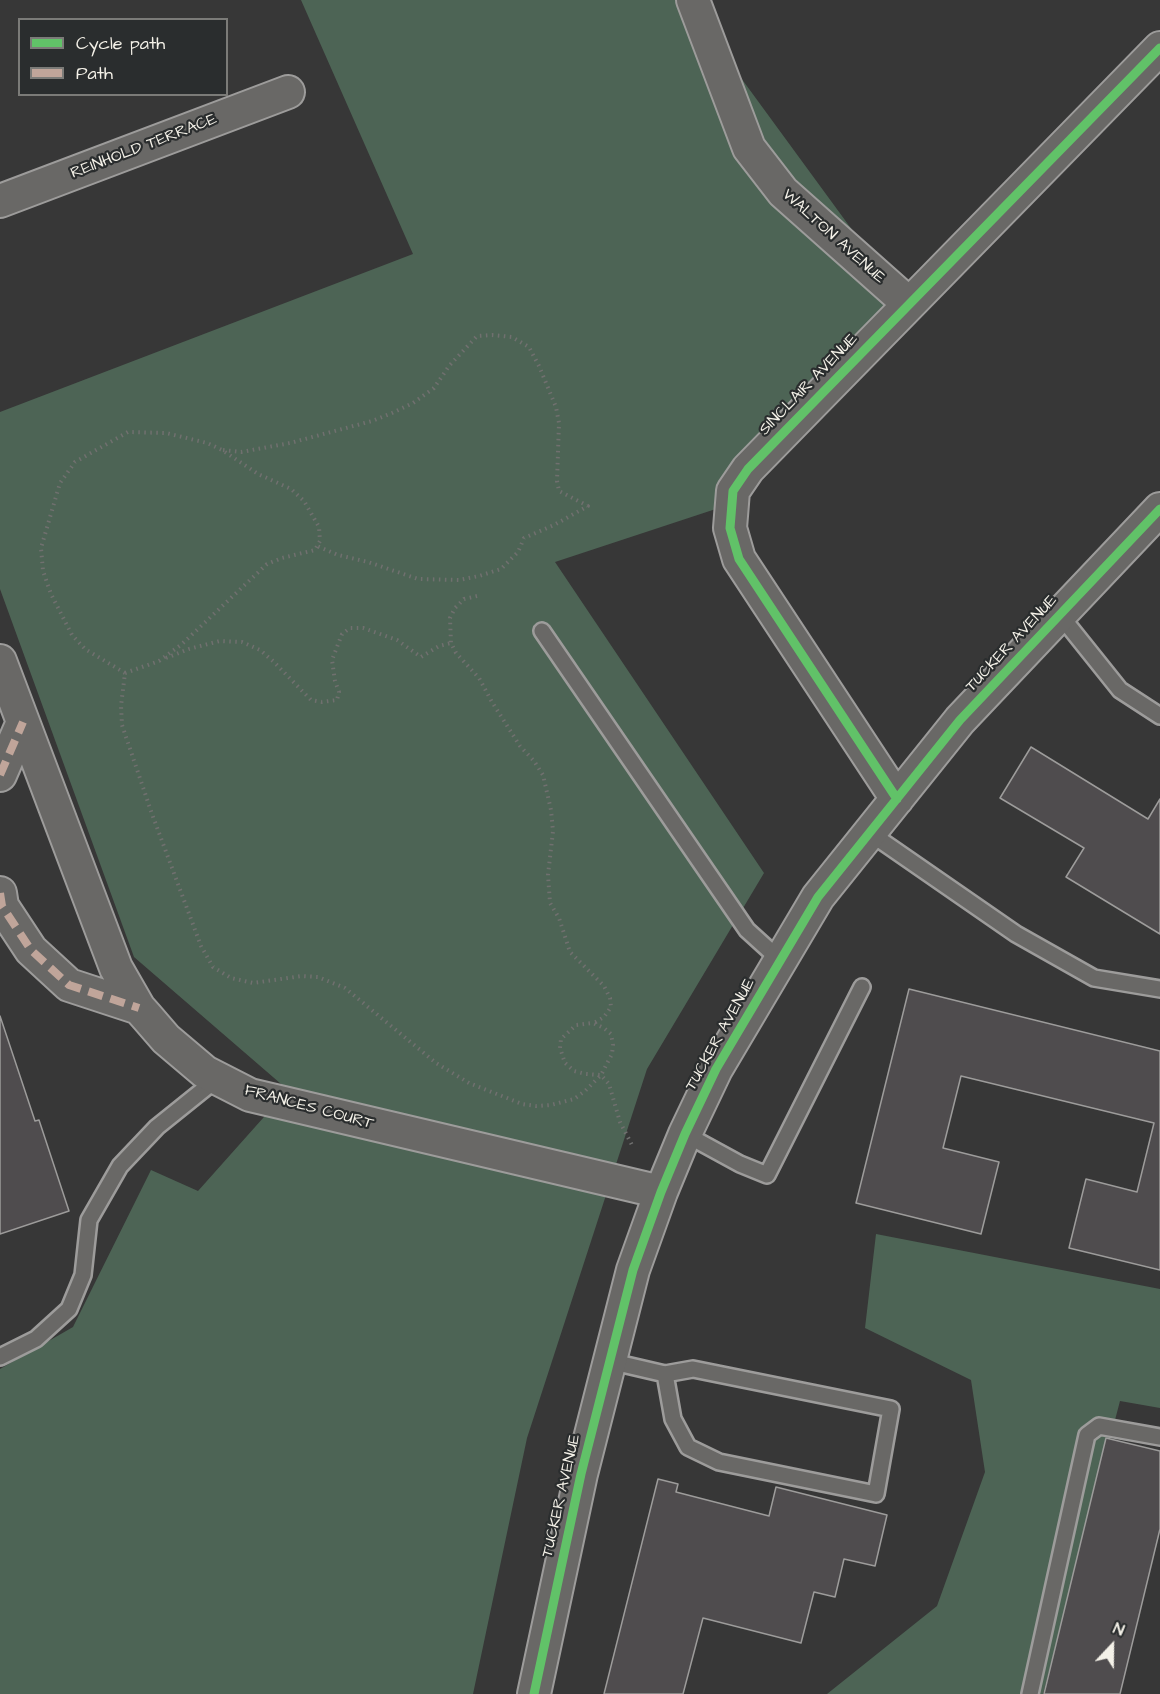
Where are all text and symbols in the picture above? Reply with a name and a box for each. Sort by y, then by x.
legend [18,18,228,96]
text: Cycle path [76,31,165,56]
text: Path [76,61,113,86]
street label: REINHOLD TERRACE [68,110,220,184]
street label: WALTON AVENUE [778,186,888,288]
street label: SINCLAIR AVENUE [756,330,862,440]
street label: TUCKER AVENUE [962,592,1062,696]
street label: TUCKER AVENUE [682,975,760,1095]
street label: FRANCES COURT [242,1082,376,1134]
street label: TUCKER AVENUE [539,1433,585,1559]
north arrow [1082,1616,1142,1676]
text: N [1110,1617,1128,1641]

